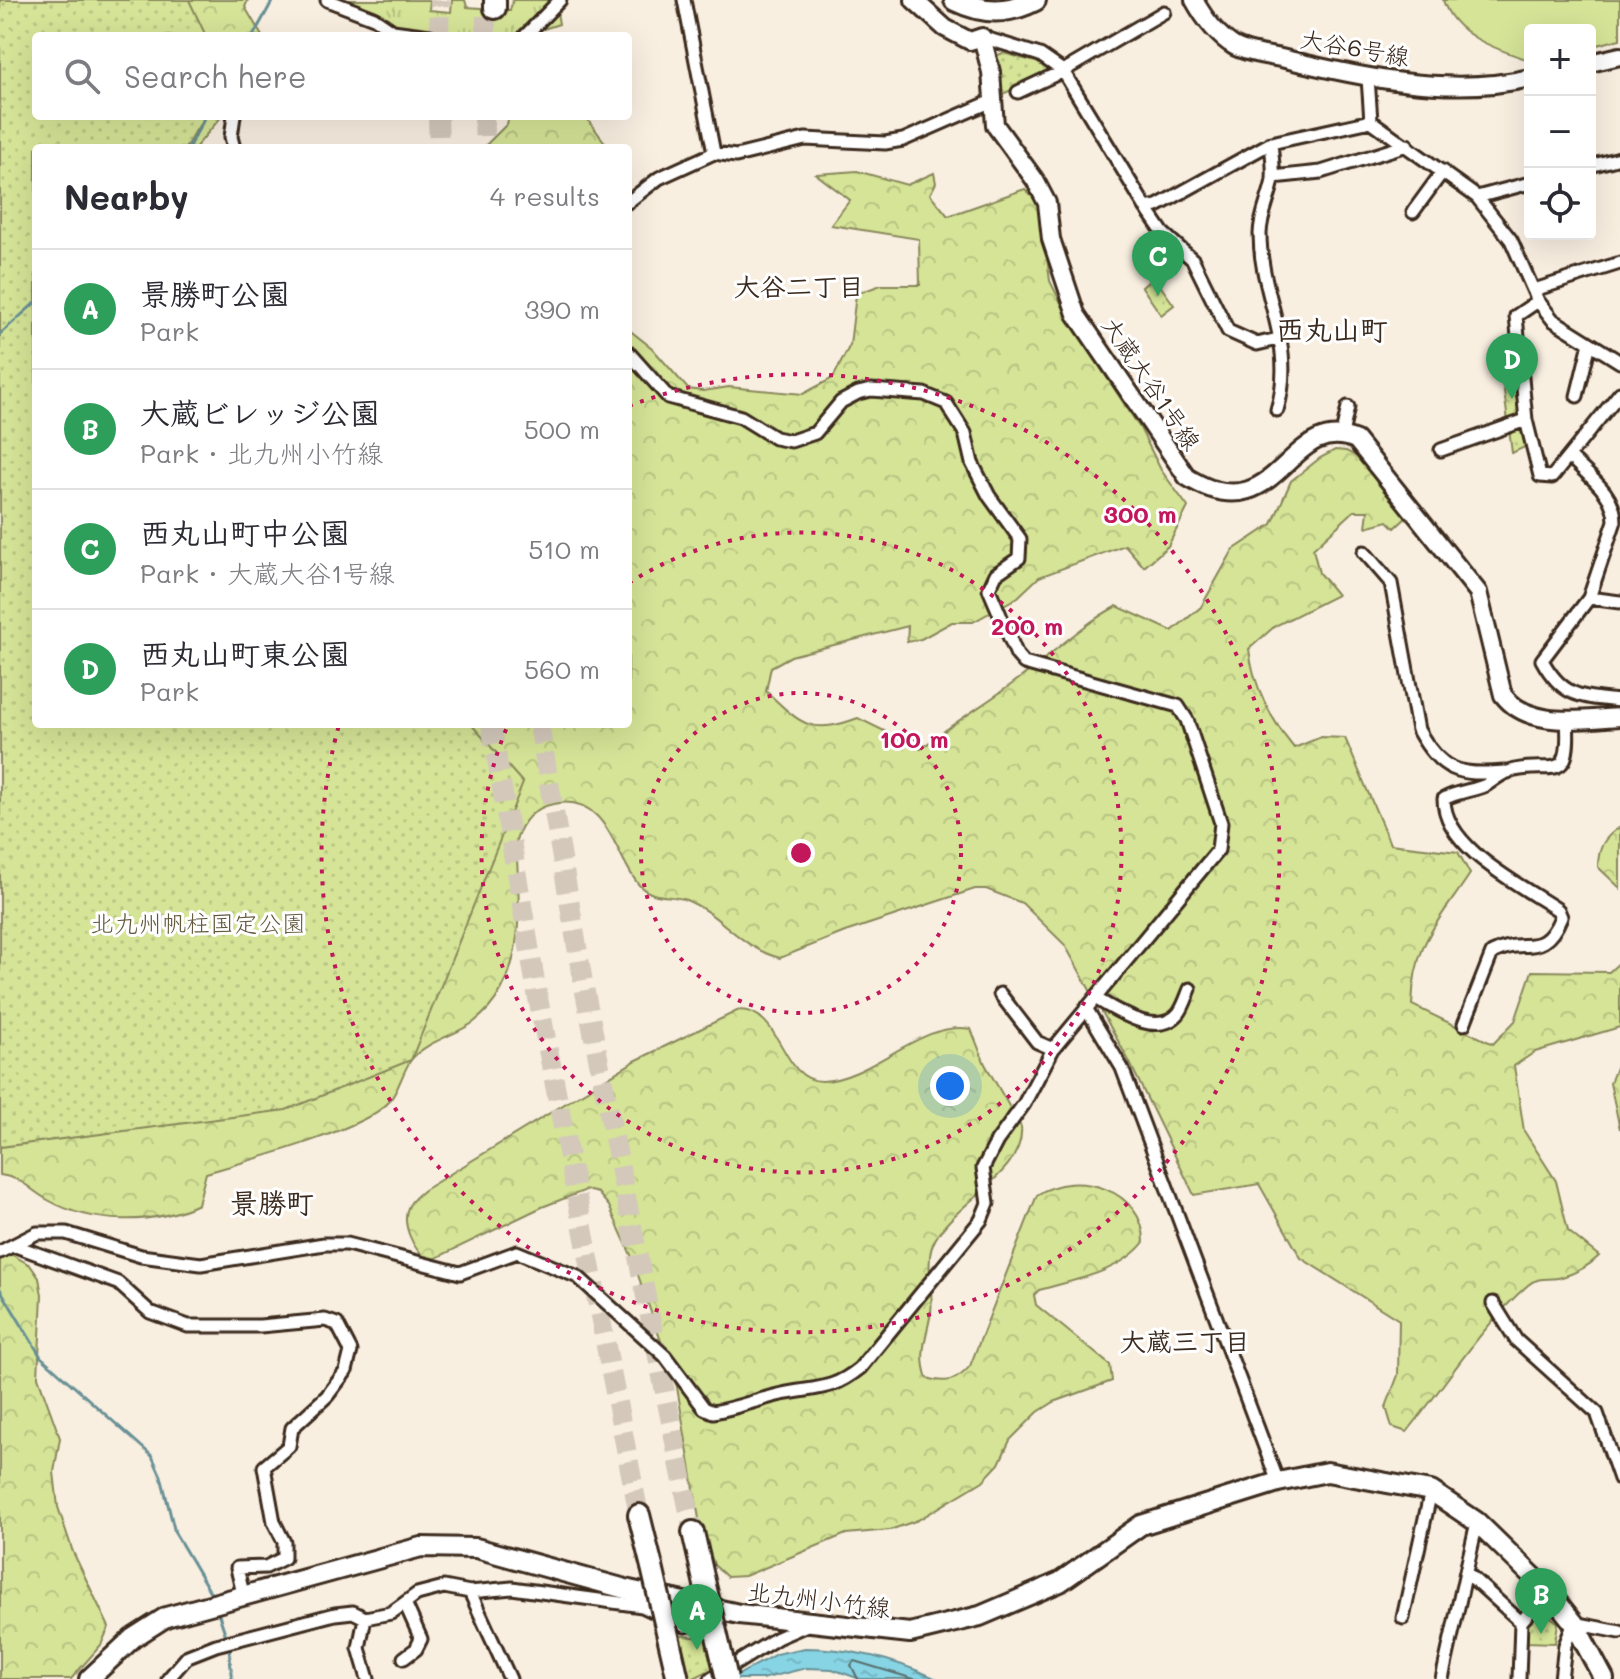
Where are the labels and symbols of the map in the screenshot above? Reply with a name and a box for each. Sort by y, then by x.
street label: 大谷6号線 [1298,22,1412,72]
pin: C [1132,230,1184,296]
district label: 大谷二丁目 [734,269,864,303]
street label: 大蔵大谷1号線 [1096,310,1208,456]
district label: 西丸山町 [1276,311,1388,347]
pin: D [1486,333,1538,399]
text: 300 m [1104,498,1176,529]
text: 200 m [991,610,1063,641]
text: 100 m [879,723,949,754]
centre of rings [787,839,815,867]
park label: 北九州帆柱国定公園 [90,907,306,938]
your location [930,1066,970,1106]
district label: 景勝町 [230,1184,314,1220]
district label: 大蔵三丁目 [1120,1324,1250,1358]
pin: B [1515,1568,1567,1634]
street label: 北九州小竹線 [746,1575,892,1623]
pin: A [671,1584,723,1650]

